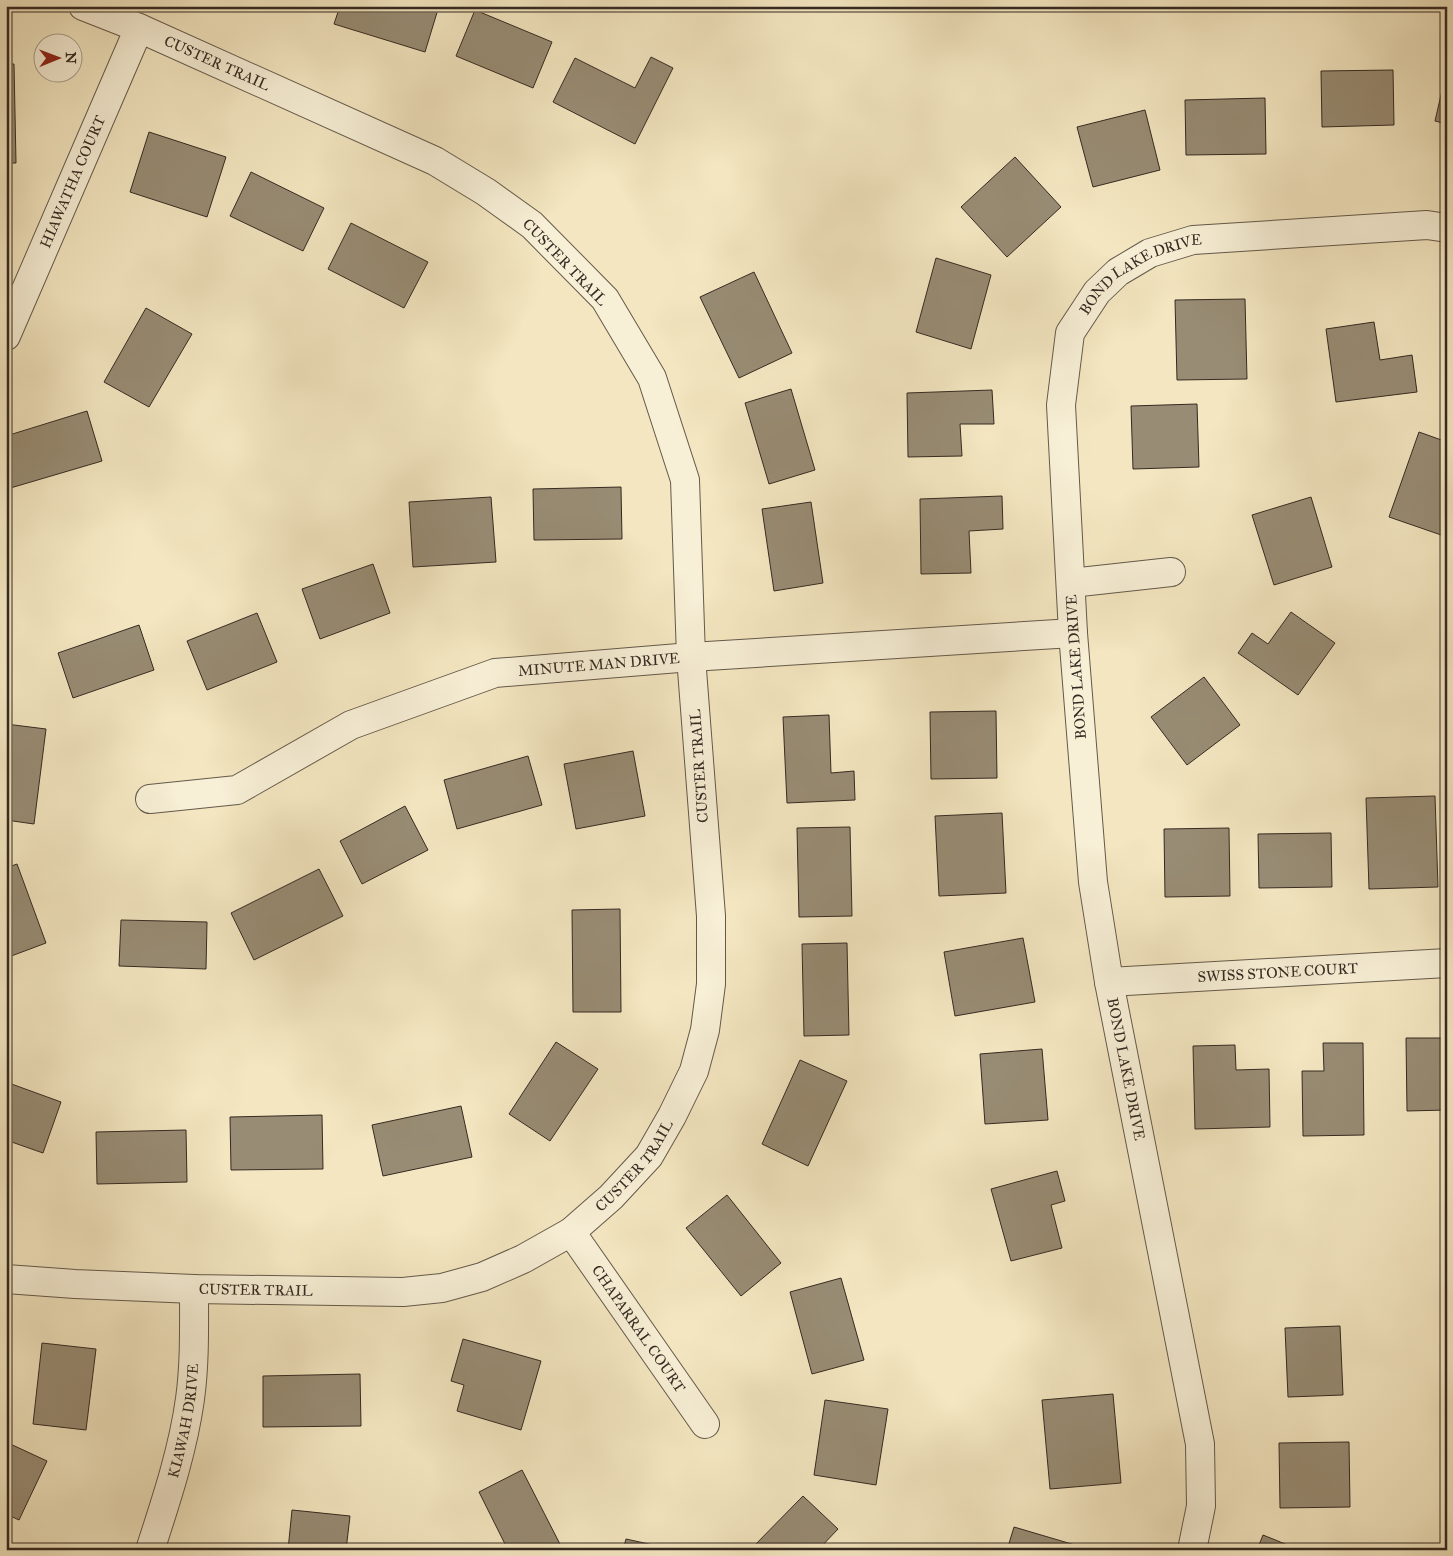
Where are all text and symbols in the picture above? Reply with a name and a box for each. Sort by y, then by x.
north arrow [32,32,82,82]
street label: CUSTER TRAIL [161,32,273,94]
text: N [62,52,79,64]
street label: HIAWATHA COURT [36,113,109,251]
street label: CUSTER TRAIL [519,215,611,309]
street label: BOND LAKE DRIVE [1076,230,1202,318]
street label: BOND LAKE DRIVE [1062,594,1090,740]
street label: MINUTE MAN DRIVE [517,649,681,680]
street label: CUSTER TRAIL [686,709,712,823]
street label: SWISS STONE COURT [1197,959,1358,986]
street label: BOND LAKE DRIVE [1103,996,1149,1142]
street label: CUSTER TRAIL [592,1117,677,1216]
street label: CHAPARRAL COURT [588,1262,689,1396]
street label: CUSTER TRAIL [199,1280,313,1300]
street label: KIAWAH DRIVE [164,1363,202,1480]

